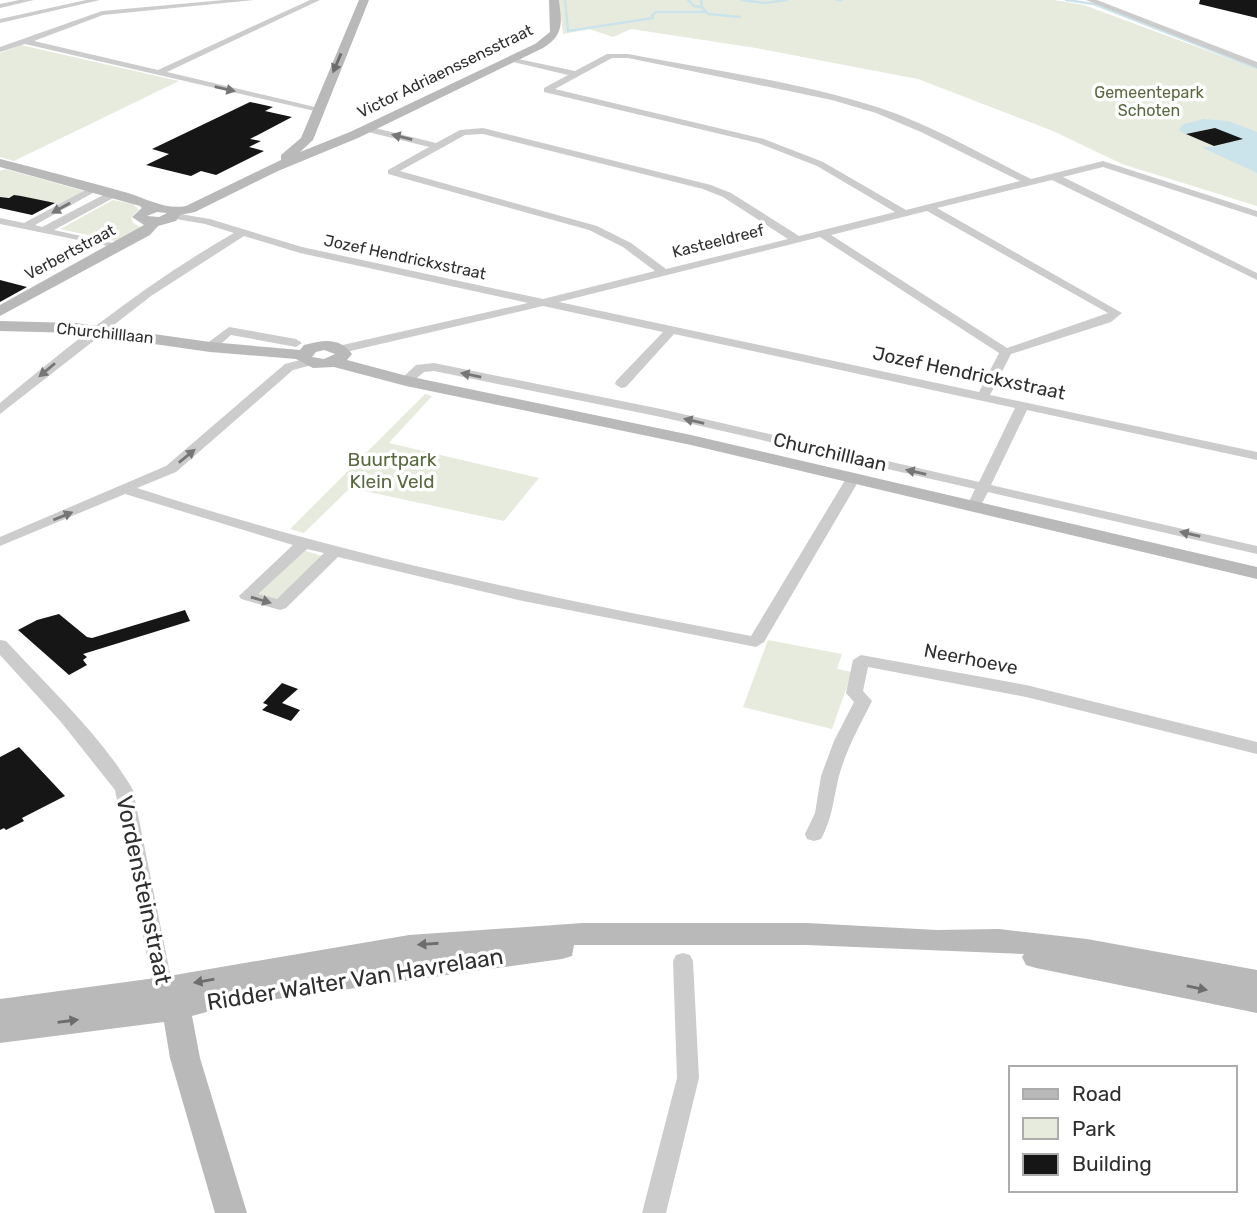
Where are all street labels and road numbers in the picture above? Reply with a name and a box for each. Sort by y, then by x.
street label: Victor Adriaenssensstraat [354,20,536,122]
street label: Verbertstraat [22,220,118,284]
street label: Kasteeldreef [670,220,767,262]
street label: Jozef Hendrickxstraat [322,231,488,283]
street label: Churchilllaan [56,318,154,348]
street label: Jozef Hendrickxstraat [871,341,1068,405]
street label: Churchilllaan [771,428,889,476]
street label: Neerhoeve [922,639,1020,679]
street label: Vordensteinstraat [110,793,178,987]
street label: Ridder Walter Van Havrelaan [205,942,505,1016]

